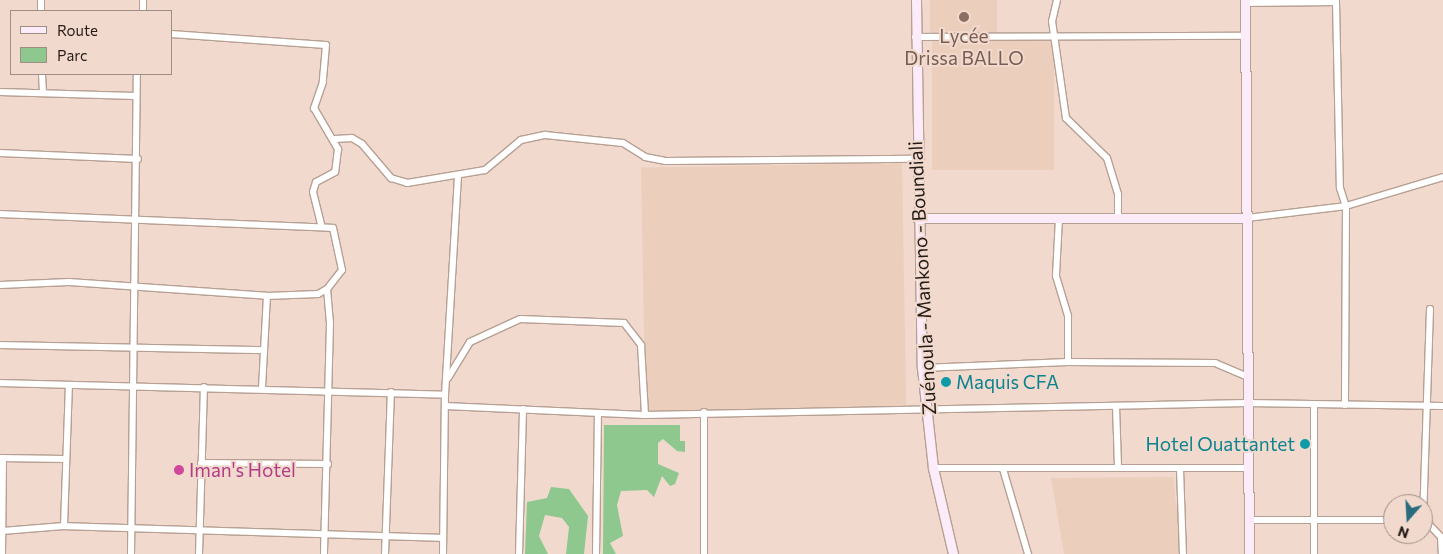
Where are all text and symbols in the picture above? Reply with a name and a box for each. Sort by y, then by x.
legend [10,10,172,75]
marker: Lycée Drissa BALLO [958,11,970,23]
text: Route [57,21,98,39]
place label: Lycée Drissa BALLO [904,25,1024,69]
text: Parc [57,46,87,64]
street label: Zuénoula - Mankono - Boundiali [903,140,941,416]
place label: Maquis CFA [956,371,1059,393]
marker: Maquis CFA [940,376,952,388]
place label: Hotel Ouattantet [1146,433,1295,455]
marker: Hotel Ouattantet [1299,438,1311,450]
place label: Iman's Hotel [189,459,296,481]
marker: Iman's Hotel [173,464,185,476]
north arrow [1383,494,1433,544]
text: N [1396,523,1411,542]

